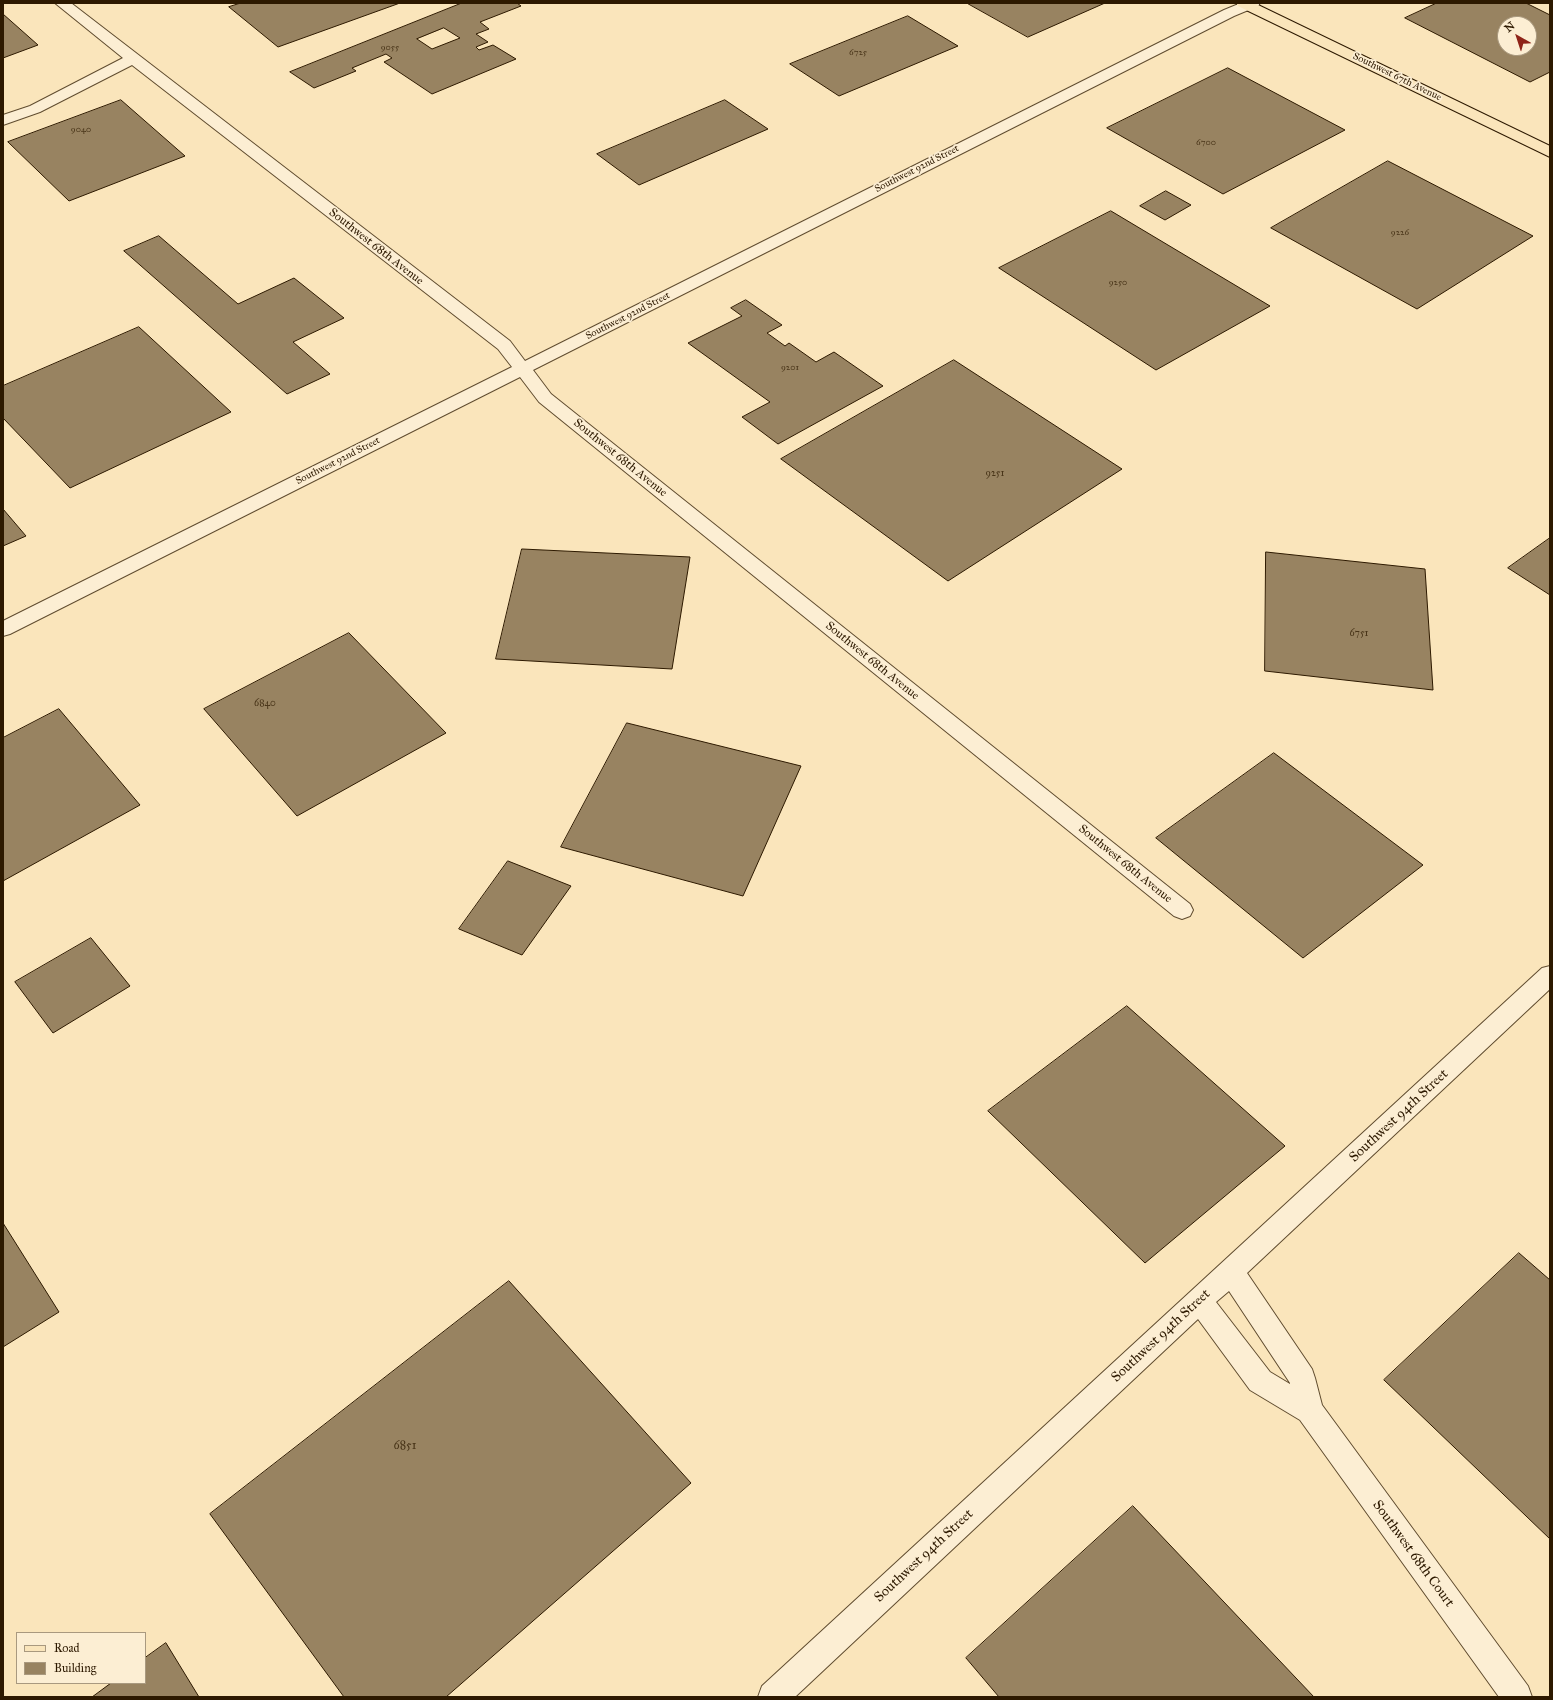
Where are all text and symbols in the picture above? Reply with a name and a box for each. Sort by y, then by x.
north arrow [1497,16,1537,56]
text: N [1502,19,1517,35]
house number: 9055 [381,43,399,53]
house number: 6725 [849,48,867,58]
street label: Southwest 67th Avenue [1351,50,1443,104]
house number: 9040 [71,125,91,135]
house number: 6700 [1196,138,1216,148]
street label: Southwest 92nd Street [873,143,961,195]
street label: Southwest 68th Avenue [326,206,426,288]
house number: 9226 [1391,228,1409,238]
house number: 9250 [1109,278,1127,288]
street label: Southwest 92nd Street [584,290,672,342]
house number: 9201 [781,363,799,373]
street label: Southwest 68th Avenue [570,416,670,500]
street label: Southwest 92nd Street [294,435,382,487]
house number: 9251 [986,468,1004,480]
street label: Southwest 68th Avenue [822,619,922,703]
house number: 6751 [1349,628,1369,640]
house number: 6840 [254,698,276,710]
street label: Southwest 68th Avenue [1075,822,1175,906]
street label: Southwest 94th Street [1346,1066,1452,1166]
street label: Southwest 94th Street [1108,1286,1214,1386]
house number: 6851 [394,1439,416,1453]
street label: Southwest 68th Court [1369,1497,1457,1611]
street label: Southwest 94th Street [871,1506,977,1606]
legend [16,1632,146,1684]
text: Road [54,1641,80,1655]
text: Building [54,1661,96,1675]

